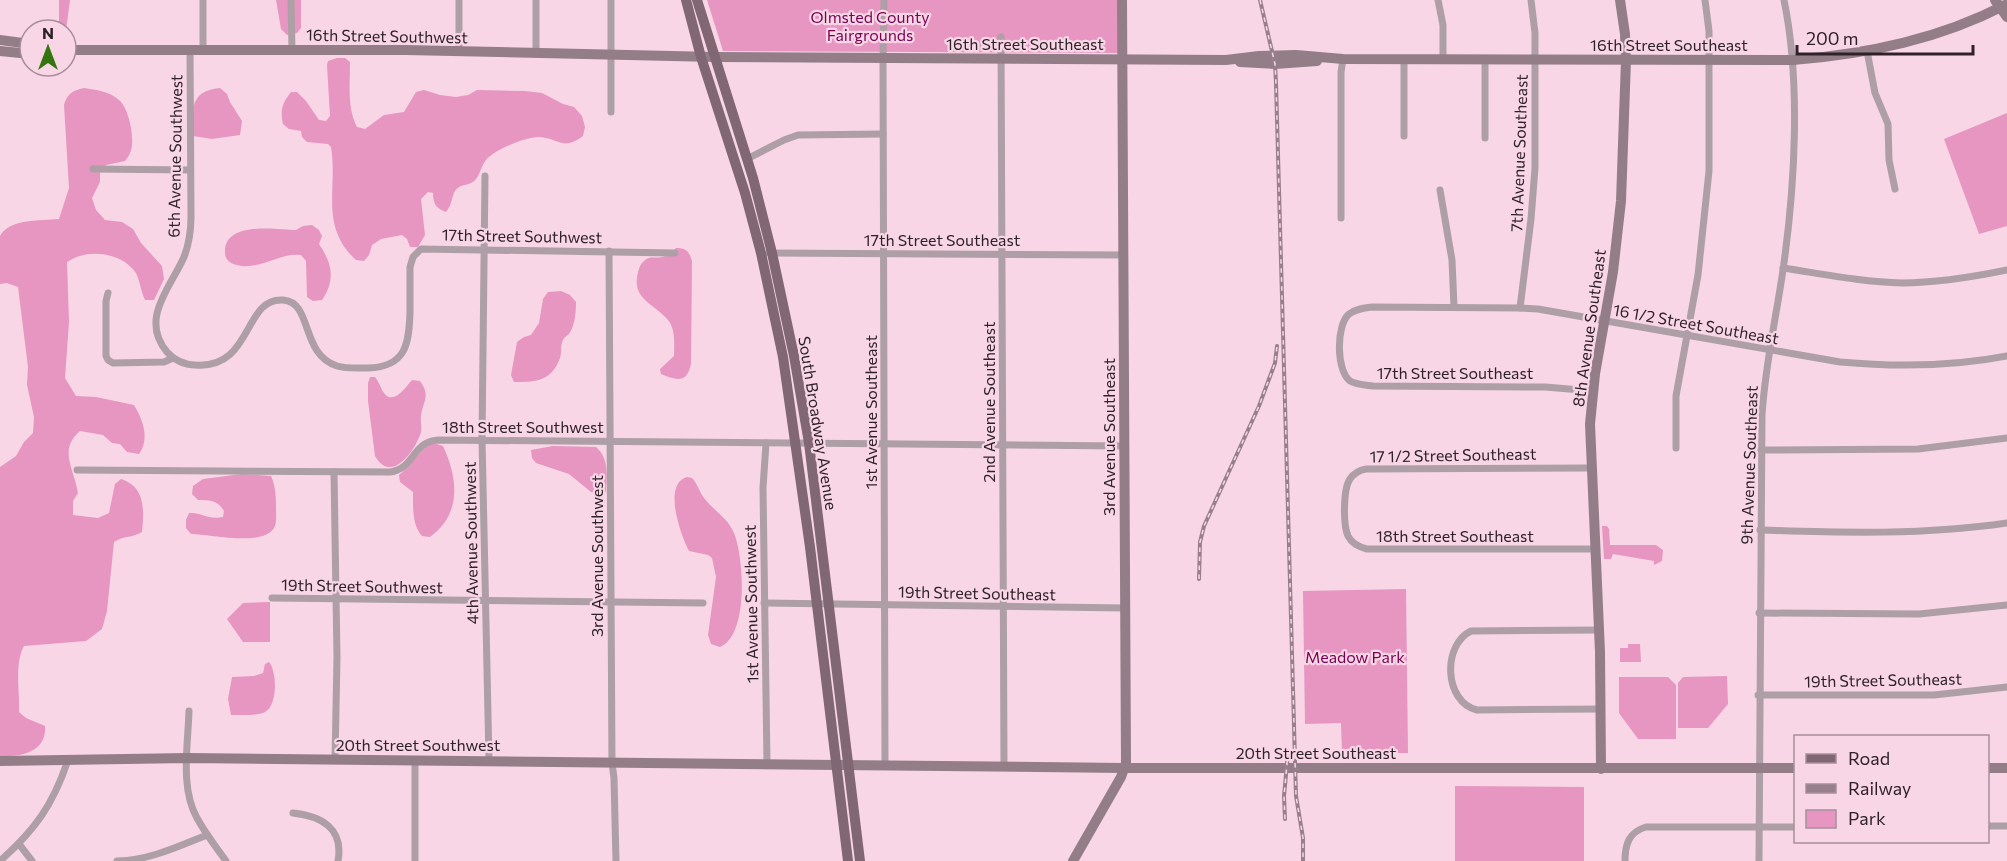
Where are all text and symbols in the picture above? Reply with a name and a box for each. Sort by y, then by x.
park label: Olmsted County Fairgrounds [811,7,929,44]
north arrow [18,18,78,78]
scale bar [1797,18,1972,56]
text: N [42,23,54,42]
street label: 16th Street Southwest [306,25,469,46]
text: 200 m [1806,27,1859,49]
street label: 16th Street Southeast [946,34,1104,53]
street label: 16th Street Southeast [1590,35,1748,54]
street label: 7th Avenue Southeast [1506,73,1531,232]
street label: 6th Avenue Southwest [164,74,185,238]
street label: 17th Street Southwest [442,225,603,246]
street label: 17th Street Southeast [864,230,1021,249]
street label: 8th Avenue Southeast [1568,247,1609,408]
street label: 16 1/2 Street Southeast [1612,300,1781,348]
street label: 2nd Avenue Southeast [979,321,998,482]
street label: 1st Avenue Southeast [861,334,880,489]
street label: South Broadway Avenue [795,335,842,511]
street label: 3rd Avenue Southeast [1099,357,1118,516]
street label: 17th Street Southeast [1377,363,1534,382]
street label: 9th Avenue Southeast [1736,385,1761,545]
street label: 18th Street Southwest [442,417,604,436]
street label: 17 1/2 Street Southeast [1369,444,1537,465]
street label: 4th Avenue Southwest [460,461,481,625]
street label: 3rd Avenue Southwest [587,474,606,637]
street label: 1st Avenue Southwest [740,524,761,683]
street label: 18th Street Southeast [1376,526,1534,545]
street label: 19th Street Southwest [281,575,444,596]
street label: 19th Street Southeast [898,582,1057,603]
park label: Meadow Park [1305,647,1405,666]
street label: 19th Street Southeast [1804,669,1963,690]
street label: 20th Street Southwest [336,735,501,754]
legend [1794,735,1989,843]
street label: 20th Street Southeast [1236,743,1397,762]
text: Road [1848,747,1890,769]
text: Railway [1848,777,1911,799]
text: Park [1848,807,1886,829]

